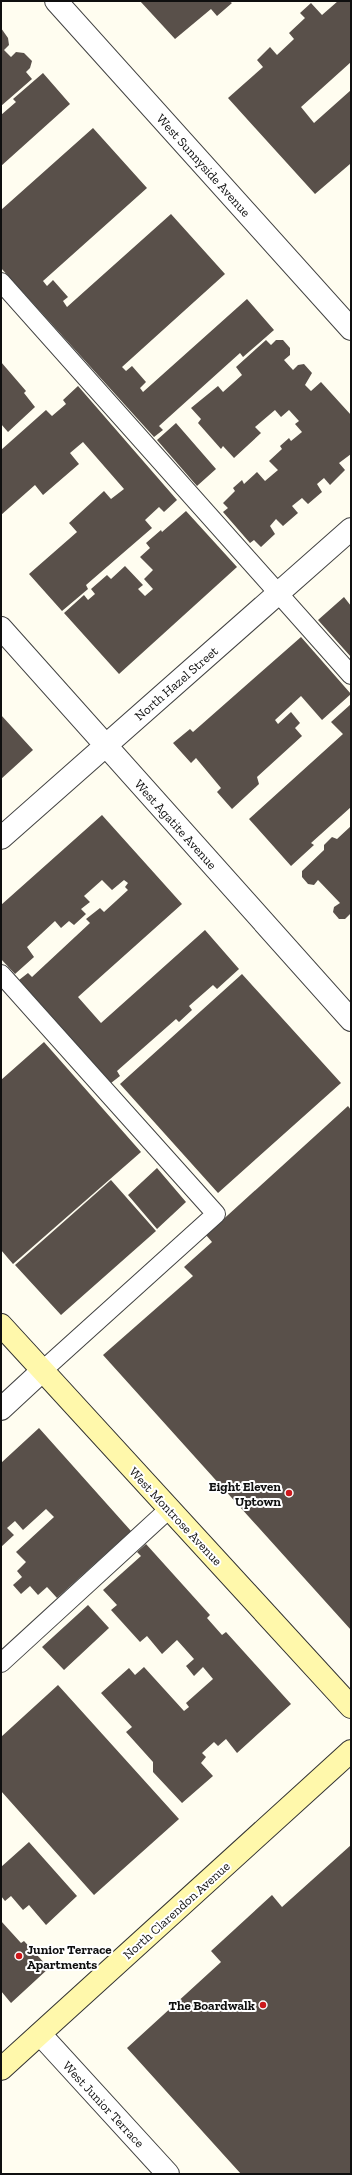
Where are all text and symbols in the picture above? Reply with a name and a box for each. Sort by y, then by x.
street label: West Sunnyside Avenue [154,111,254,220]
street label: North Hazel Street [132,643,221,724]
street label: West Agatite Avenue [131,776,220,872]
street label: West Montrose Avenue [126,1464,225,1569]
place label: Eight Eleven Uptown [209,1479,281,1509]
marker: Eight Eleven Uptown [284,1488,294,1498]
street label: North Clarendon Avenue [120,1858,233,1962]
place label: Junior Terrace Apartments [27,1942,112,1972]
marker: Junior Terrace Apartments [14,1951,24,1961]
place label: The Boardwalk [168,1998,255,2013]
marker: The Boardwalk [258,2000,268,2010]
street label: West Junior Terrace [60,2058,147,2150]

